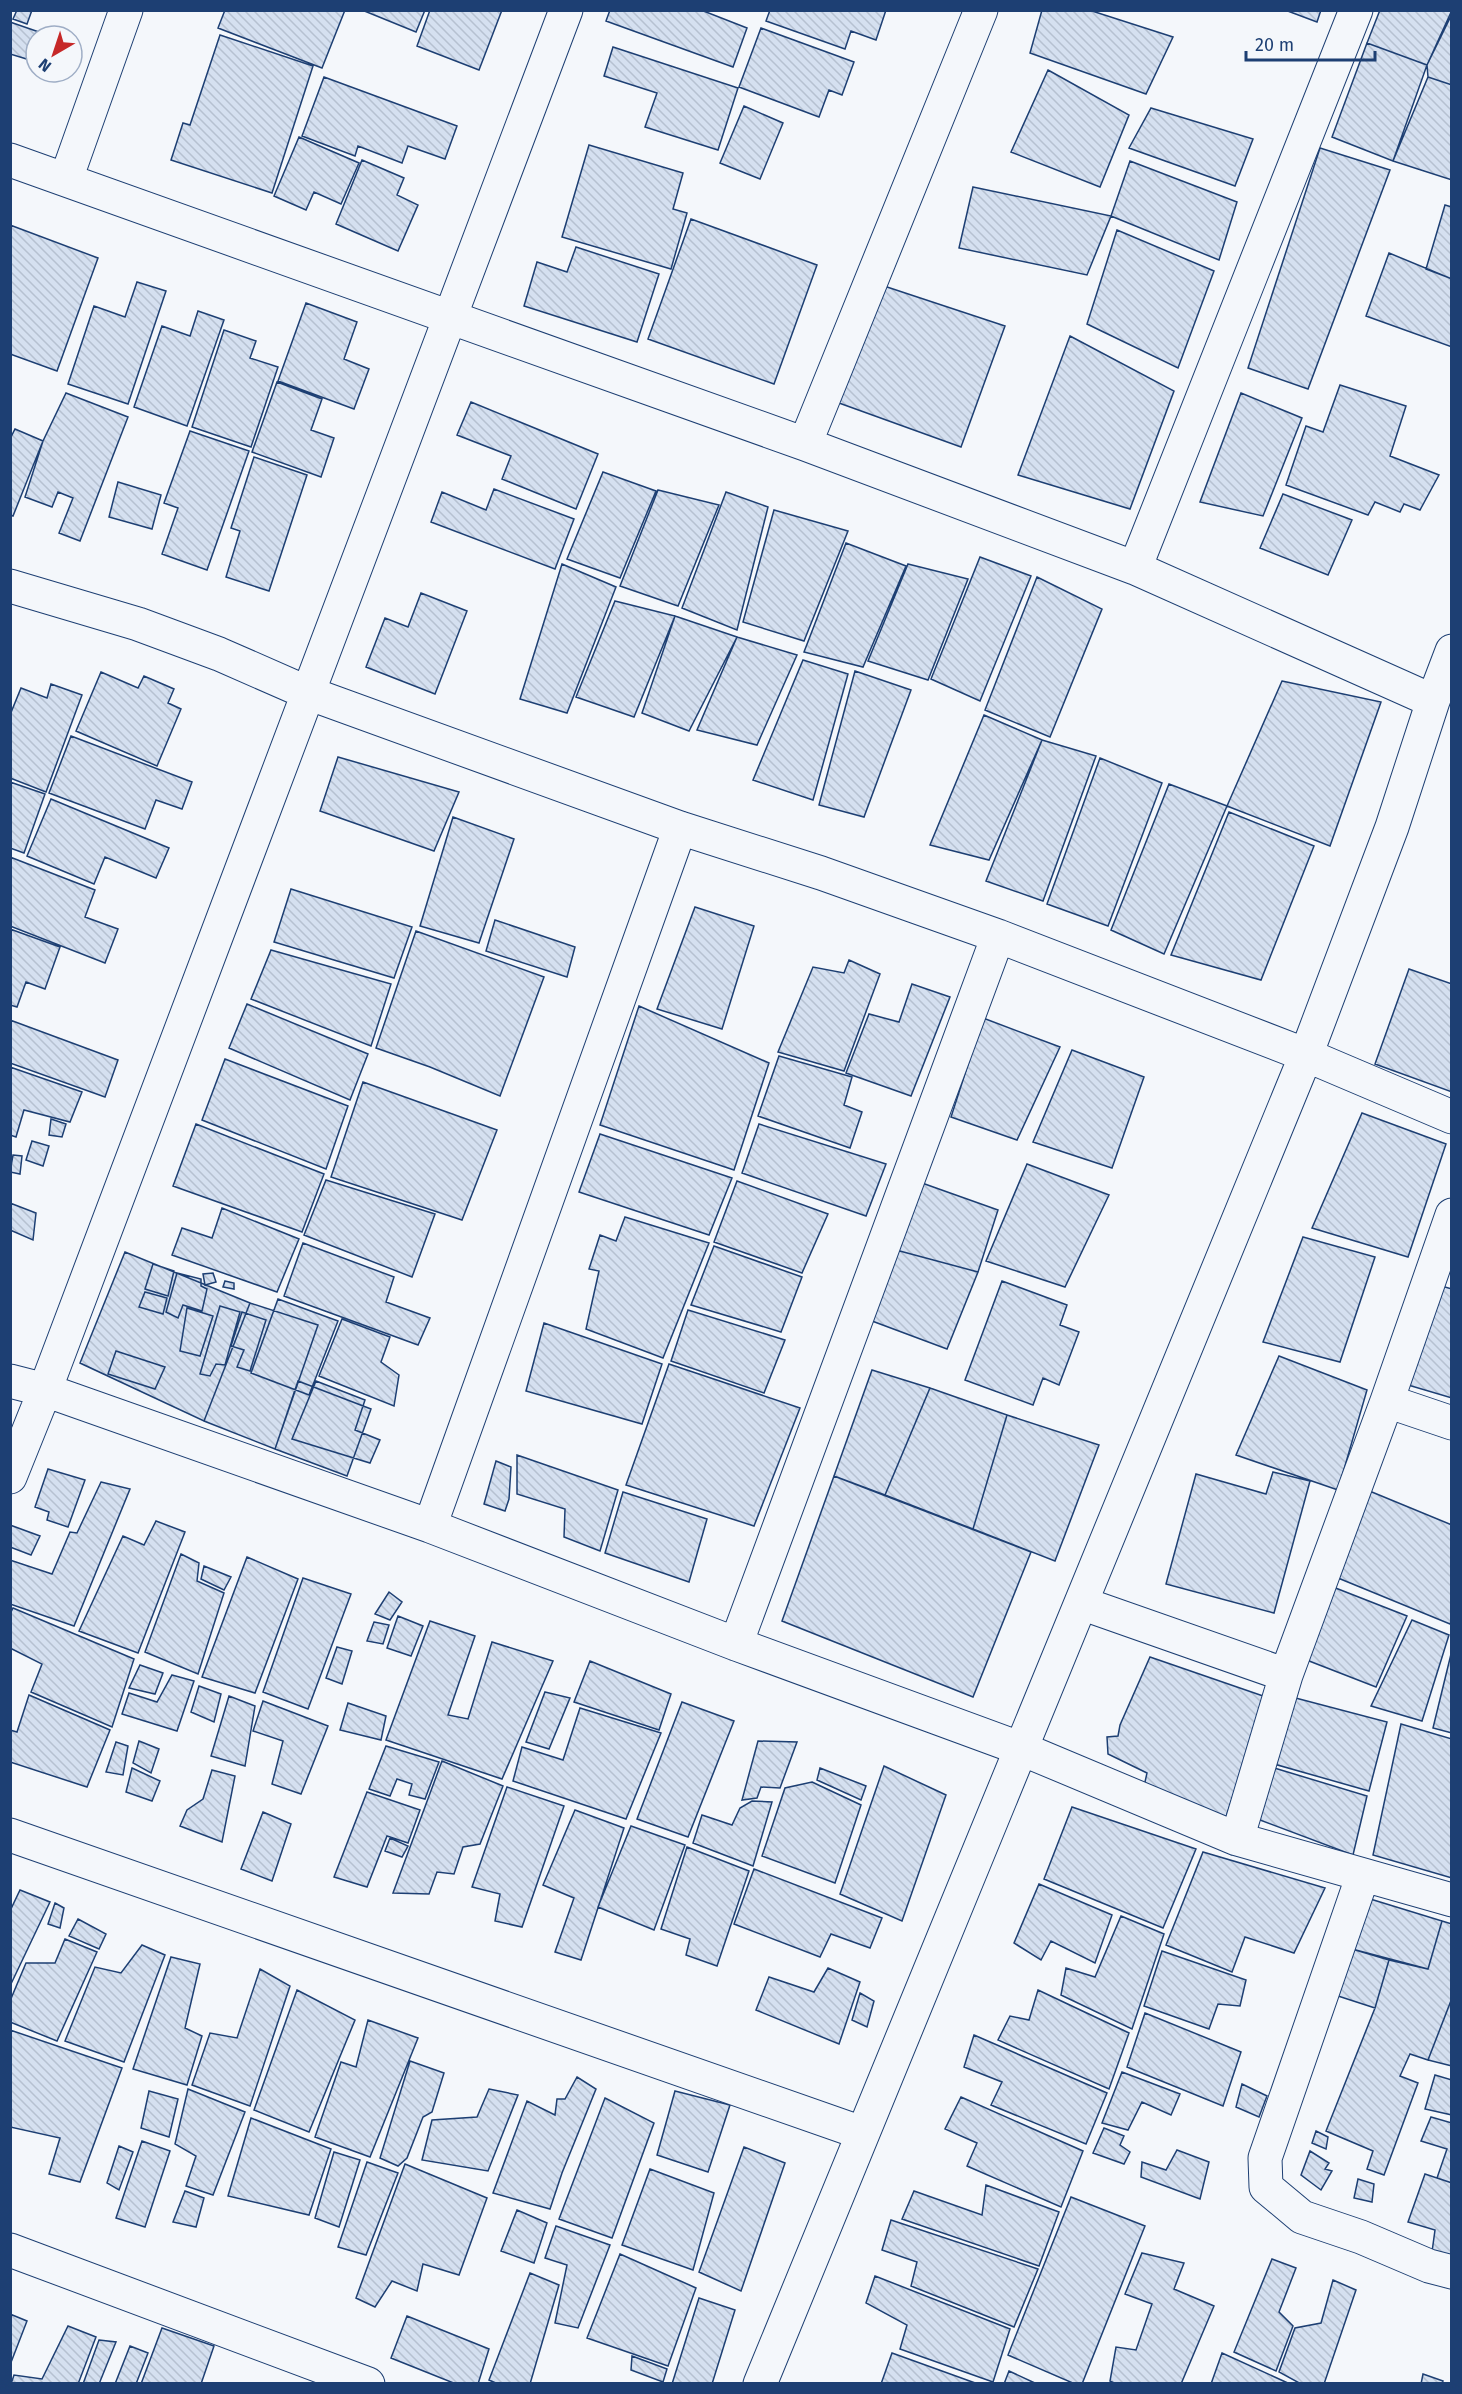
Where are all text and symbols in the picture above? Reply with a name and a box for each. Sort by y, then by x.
north arrow [24,24,84,84]
scale bar [1246,24,1375,62]
text: 20 m [1255,34,1294,56]
text: N [35,55,55,76]

